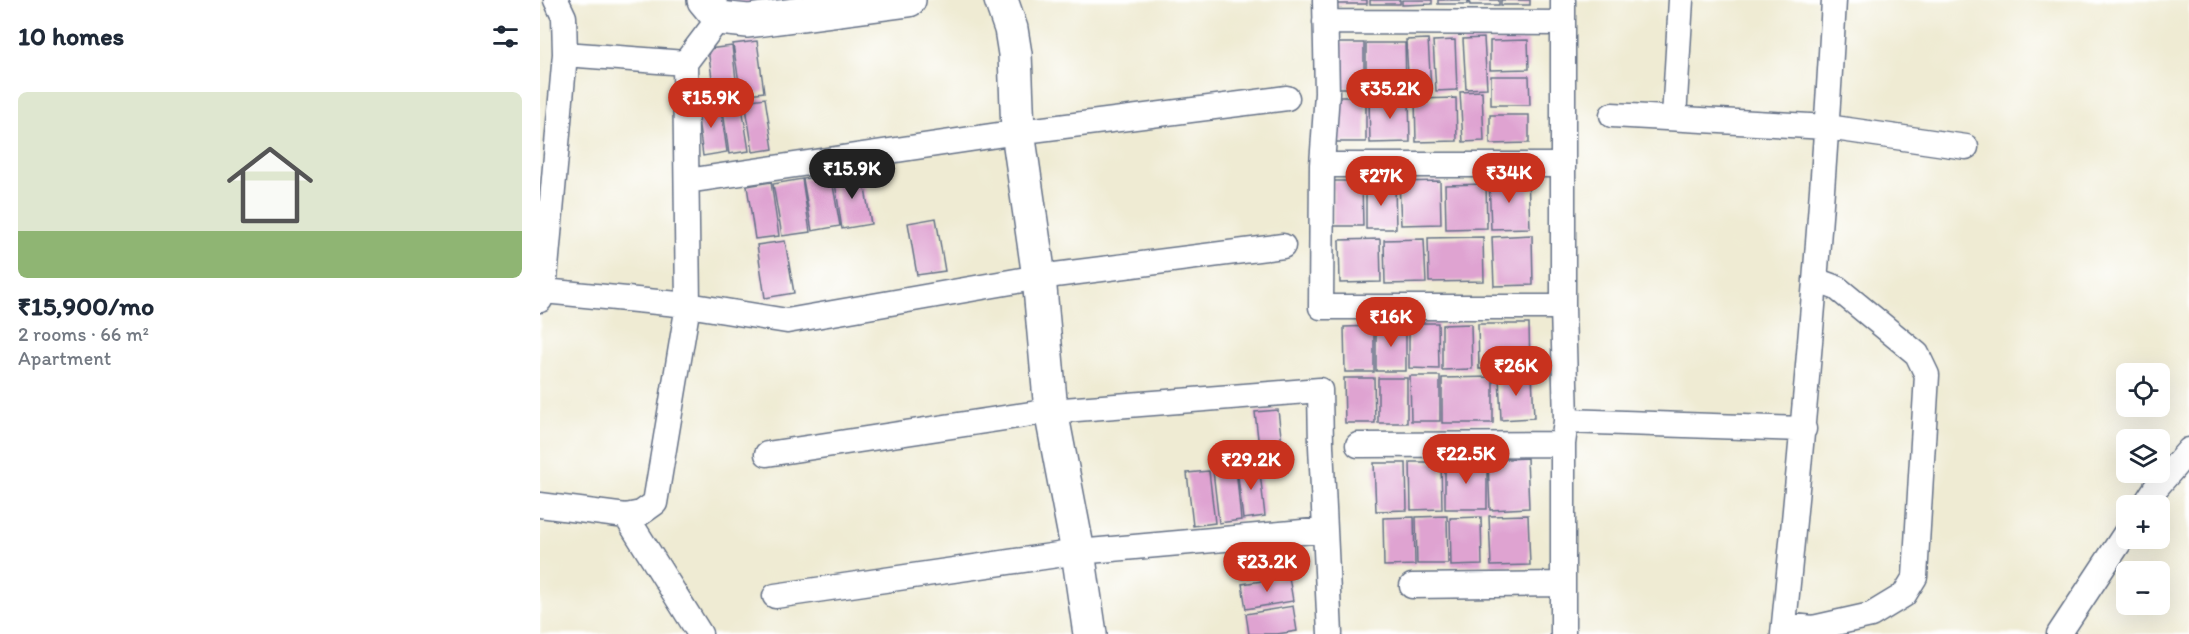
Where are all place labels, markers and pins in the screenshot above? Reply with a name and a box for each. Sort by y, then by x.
pin: ₹35.2K [1341,69,1439,120]
pin: ₹15.9K [662,78,760,129]
pin: ₹15.9K [803,149,901,200]
pin: ₹34K [1473,153,1545,204]
pin: ₹27K [1345,156,1417,207]
pin: ₹16K [1355,297,1427,348]
pin: ₹26K [1480,346,1552,397]
pin: ₹22.5K [1417,434,1515,485]
pin: ₹29.2K [1202,440,1300,491]
pin: ₹23.2K [1218,542,1316,593]

